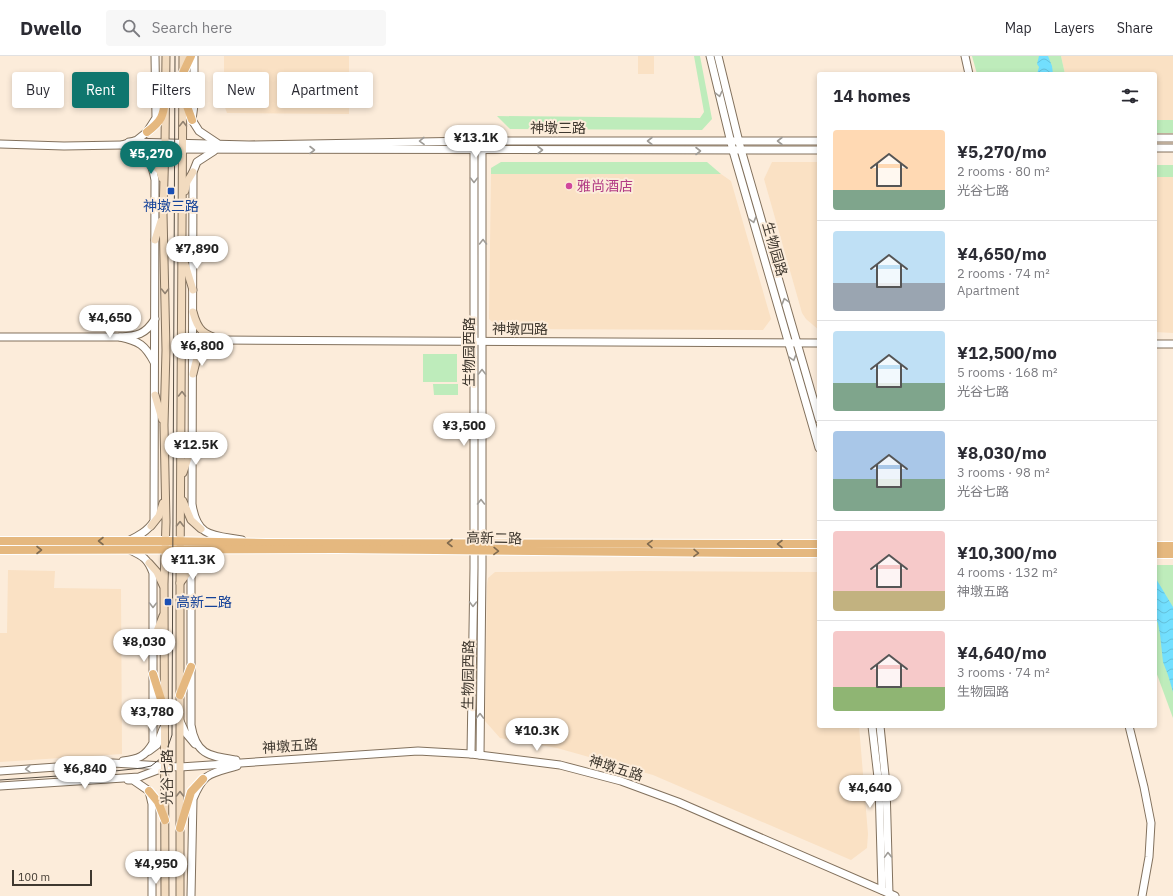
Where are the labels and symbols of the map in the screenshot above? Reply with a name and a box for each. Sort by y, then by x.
one-way arrow [715,91,723,97]
street label: 神墩三路 [530,119,586,137]
one-way arrow [179,121,187,127]
pin: ¥13.1K [443,125,509,159]
one-way arrow [419,137,425,146]
one-way arrow [647,137,653,145]
one-way arrow [777,137,783,145]
pin: ¥5,270 [118,141,184,175]
one-way arrow [309,146,315,154]
one-way arrow [537,146,543,154]
one-way arrow [695,147,701,155]
one-way arrow [470,177,478,183]
place label: 雅尚酒店 [577,177,633,195]
marker: 雅尚酒店 [564,181,574,191]
marker: 神墩三路 [166,186,176,196]
place label: 神墩三路 [143,197,199,215]
one-way arrow [748,216,757,223]
street label: 生物园路 [759,220,791,278]
pin: ¥7,890 [164,236,230,270]
one-way arrow [479,239,487,245]
one-way arrow [161,288,169,294]
one-way arrow [781,298,790,305]
pin: ¥4,650 [77,305,143,339]
street label: 生物园西路 [460,317,478,387]
street label: 神墩四路 [492,320,548,338]
pin: ¥6,800 [169,333,235,367]
one-way arrow [788,354,797,361]
one-way arrow [478,369,487,375]
one-way arrow [178,391,186,397]
pin: ¥3,500 [431,413,497,447]
pin: ¥12.5K [163,432,229,466]
one-way arrow [477,499,486,505]
one-way arrow [176,521,184,527]
street label: 高新二路 [466,529,522,547]
one-way arrow [98,537,104,545]
one-way arrow [447,539,453,547]
one-way arrow [647,540,653,548]
one-way arrow [777,540,783,548]
one-way arrow [36,546,42,554]
pin: ¥11.3K [160,547,226,581]
one-way arrow [493,547,499,555]
one-way arrow [693,549,699,557]
place label: 高新二路 [176,593,232,611]
marker: 高新二路 [163,597,173,607]
one-way arrow [469,601,477,607]
one-way arrow [149,602,157,608]
pin: ¥8,030 [111,629,177,663]
street label: 生物园西路 [458,640,478,710]
pin: ¥3,780 [119,699,185,733]
one-way arrow [476,713,484,719]
pin: ¥10.3K [504,718,570,752]
street label: 神墩五路 [261,735,319,757]
street label: 光谷七路 [158,749,176,805]
street label: 神墩五路 [587,751,645,785]
pin: ¥6,840 [52,756,118,790]
one-way arrow [25,764,31,773]
pin: ¥4,640 [837,775,903,809]
one-way arrow [176,791,184,797]
pin: ¥4,950 [123,851,189,885]
one-way arrow [884,852,893,858]
scale bar [12,868,92,887]

